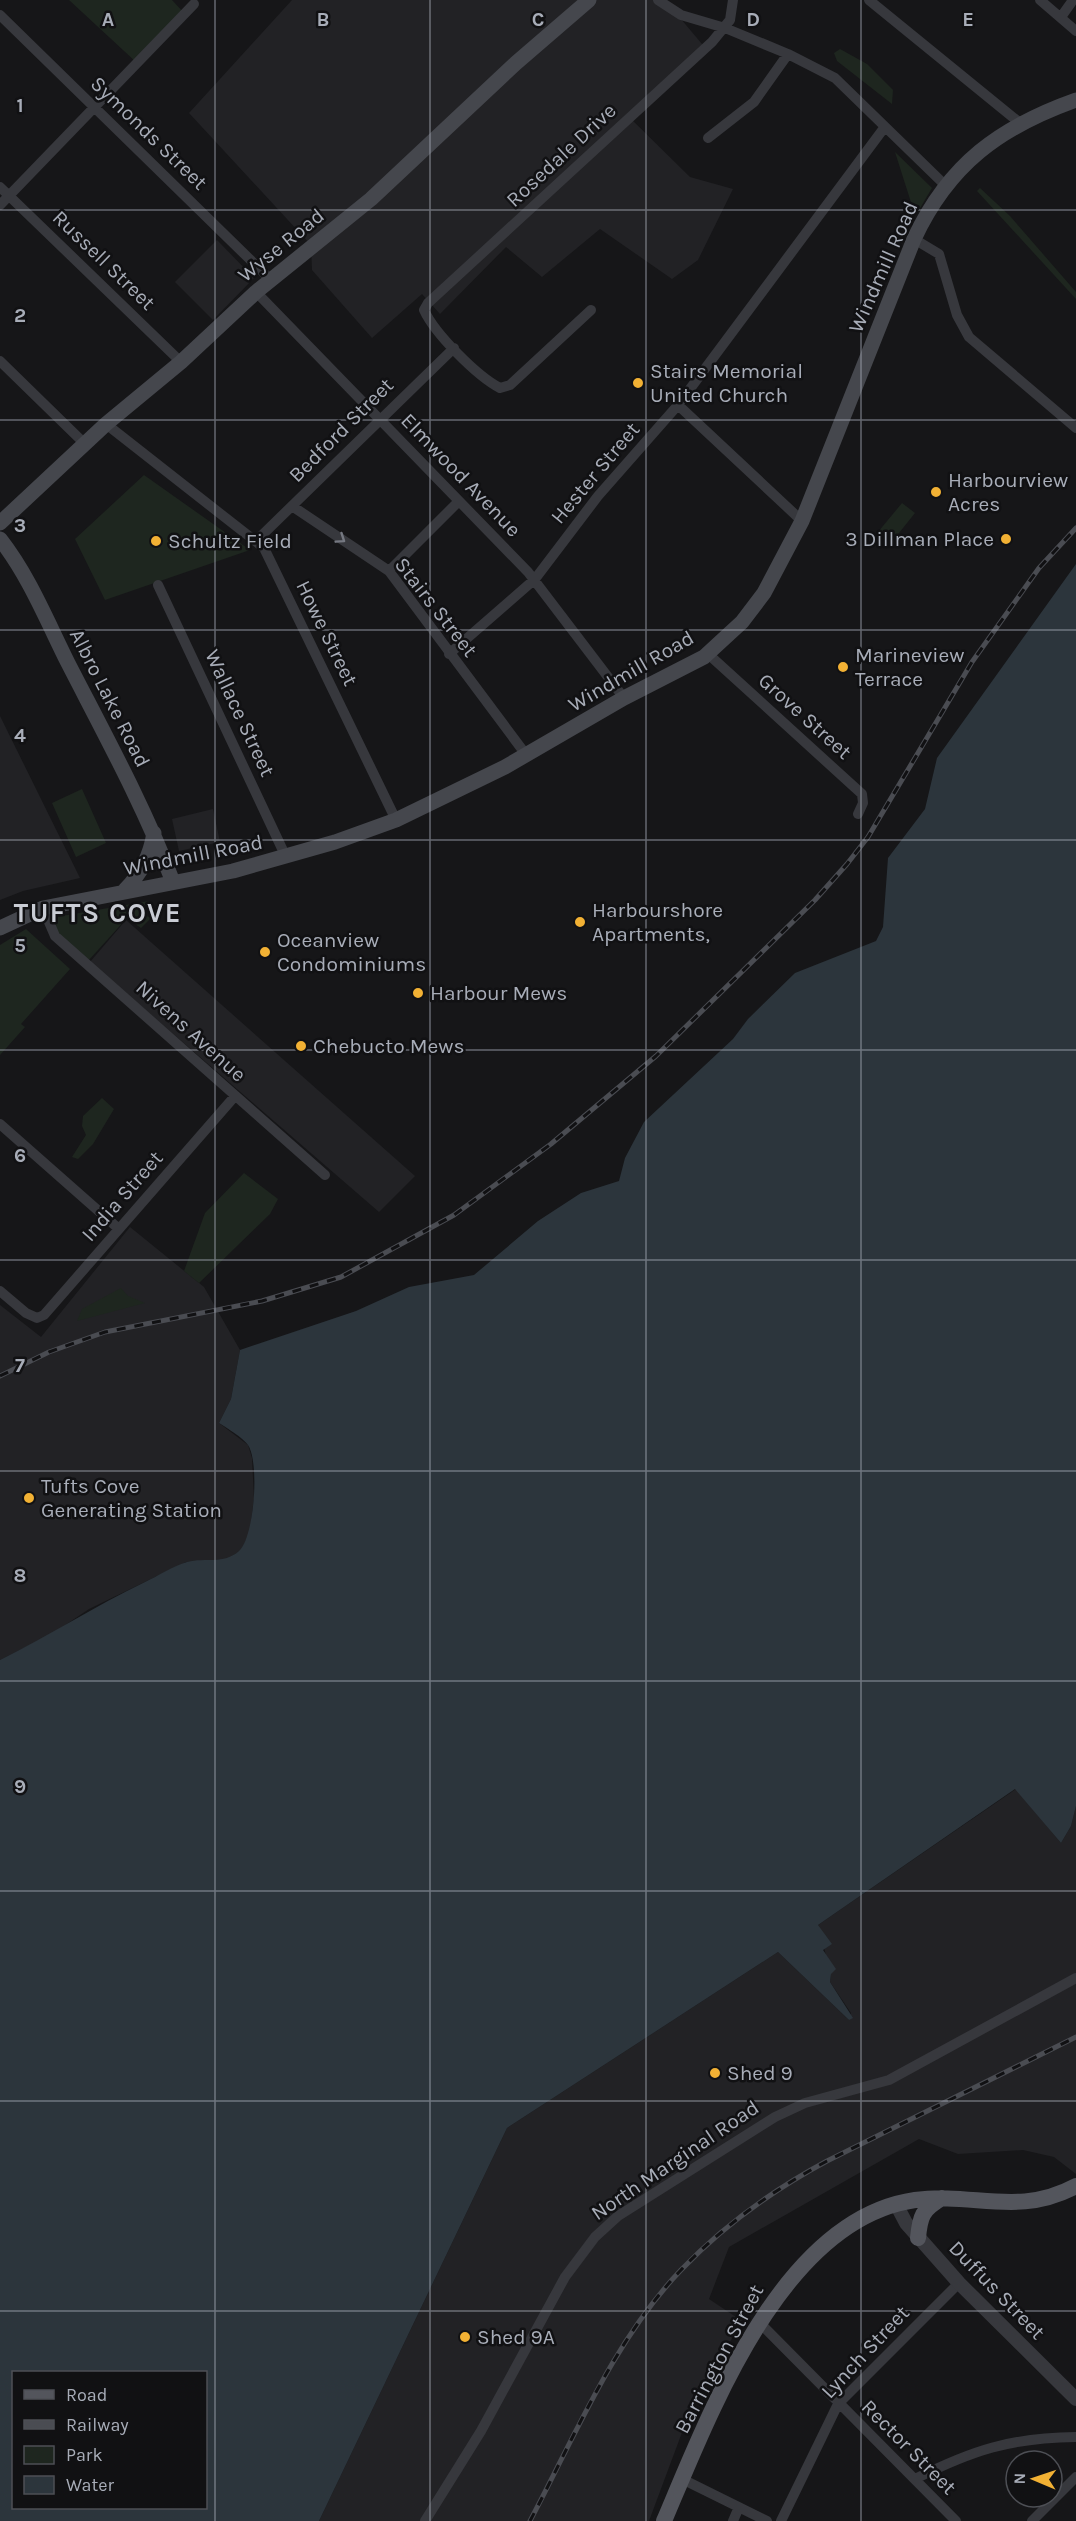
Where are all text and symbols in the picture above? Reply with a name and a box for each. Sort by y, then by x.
text: A [102,8,115,31]
text: B [317,8,329,31]
text: C [532,8,544,31]
text: D [746,8,760,31]
text: E [962,8,974,31]
street label: Symonds Street [86,71,212,195]
text: 1 [16,94,24,117]
street label: Rosedale Drive [501,98,621,212]
street label: Windmill Road [843,198,923,336]
street label: Wyse Road [233,203,329,287]
street label: Russell Street [48,205,160,315]
text: 2 [14,304,26,327]
place label: Stairs Memorial United Church [650,359,803,407]
street label: Bedford Street [284,373,398,487]
marker: Stairs Memorial United Church [631,376,645,390]
street label: Elmwood Avenue [396,408,526,542]
street label: Hester Street [546,417,644,529]
place label: Harbourview Acres [948,468,1068,516]
marker: Harbourview Acres [929,485,943,499]
text: 3 [14,514,26,537]
place label: 3 Dillman Place [845,527,994,551]
place label: Schultz Field [168,529,292,553]
one-way arrow [334,531,345,542]
marker: 3 Dillman Place [999,532,1013,546]
marker: Schultz Field [149,534,163,548]
street label: Stairs Street [390,552,482,662]
street label: Howe Street [291,576,363,690]
street label: Albro Lake Road [65,625,155,771]
street label: Windmill Road [564,625,698,717]
place label: Marineview Terrace [855,643,964,691]
street label: Wallace Street [200,646,280,780]
marker: Marineview Terrace [836,660,850,674]
street label: Grove Street [754,668,856,764]
text: 4 [14,724,26,747]
street label: Windmill Road [121,830,265,880]
district label: TUFTS COVE [14,897,182,929]
place label: Harbourshore Apartments, [592,898,723,946]
marker: Harbourshore Apartments, [573,915,587,929]
place label: Oceanview Condominiums [277,928,426,976]
text: 5 [14,934,26,957]
marker: Oceanview Condominiums [258,945,272,959]
street label: Nivens Avenue [131,975,251,1087]
place label: Harbour Mews [430,981,567,1005]
marker: Harbour Mews [411,986,425,1000]
place label: Chebucto Mews [313,1034,465,1058]
marker: Chebucto Mews [294,1039,308,1053]
text: 6 [14,1144,26,1167]
street label: India Street [76,1146,168,1246]
text: 7 [15,1354,25,1377]
place label: Tufts Cove Generating Station [41,1474,222,1522]
marker: Tufts Cove Generating Station [22,1491,36,1505]
text: 8 [14,1564,26,1587]
text: 9 [14,1775,26,1798]
place label: Shed 9 [727,2061,793,2085]
marker: Shed 9 [708,2066,722,2080]
street label: North Marginal Road [587,2095,763,2225]
street label: Duffus Street [944,2236,1050,2344]
street label: Barrington Street [670,2280,768,2438]
street label: Lynch Street [816,2301,914,2403]
place label: Shed 9A [477,2325,555,2349]
marker: Shed 9A [458,2330,472,2344]
legend [12,2371,207,2509]
text: Road [66,2384,107,2406]
street label: Rector Street [857,2395,961,2499]
text: Railway [66,2414,129,2436]
text: Park [66,2444,103,2466]
north arrow [1004,2449,1064,2509]
text: N [1010,2472,1029,2485]
text: Water [66,2474,114,2496]

